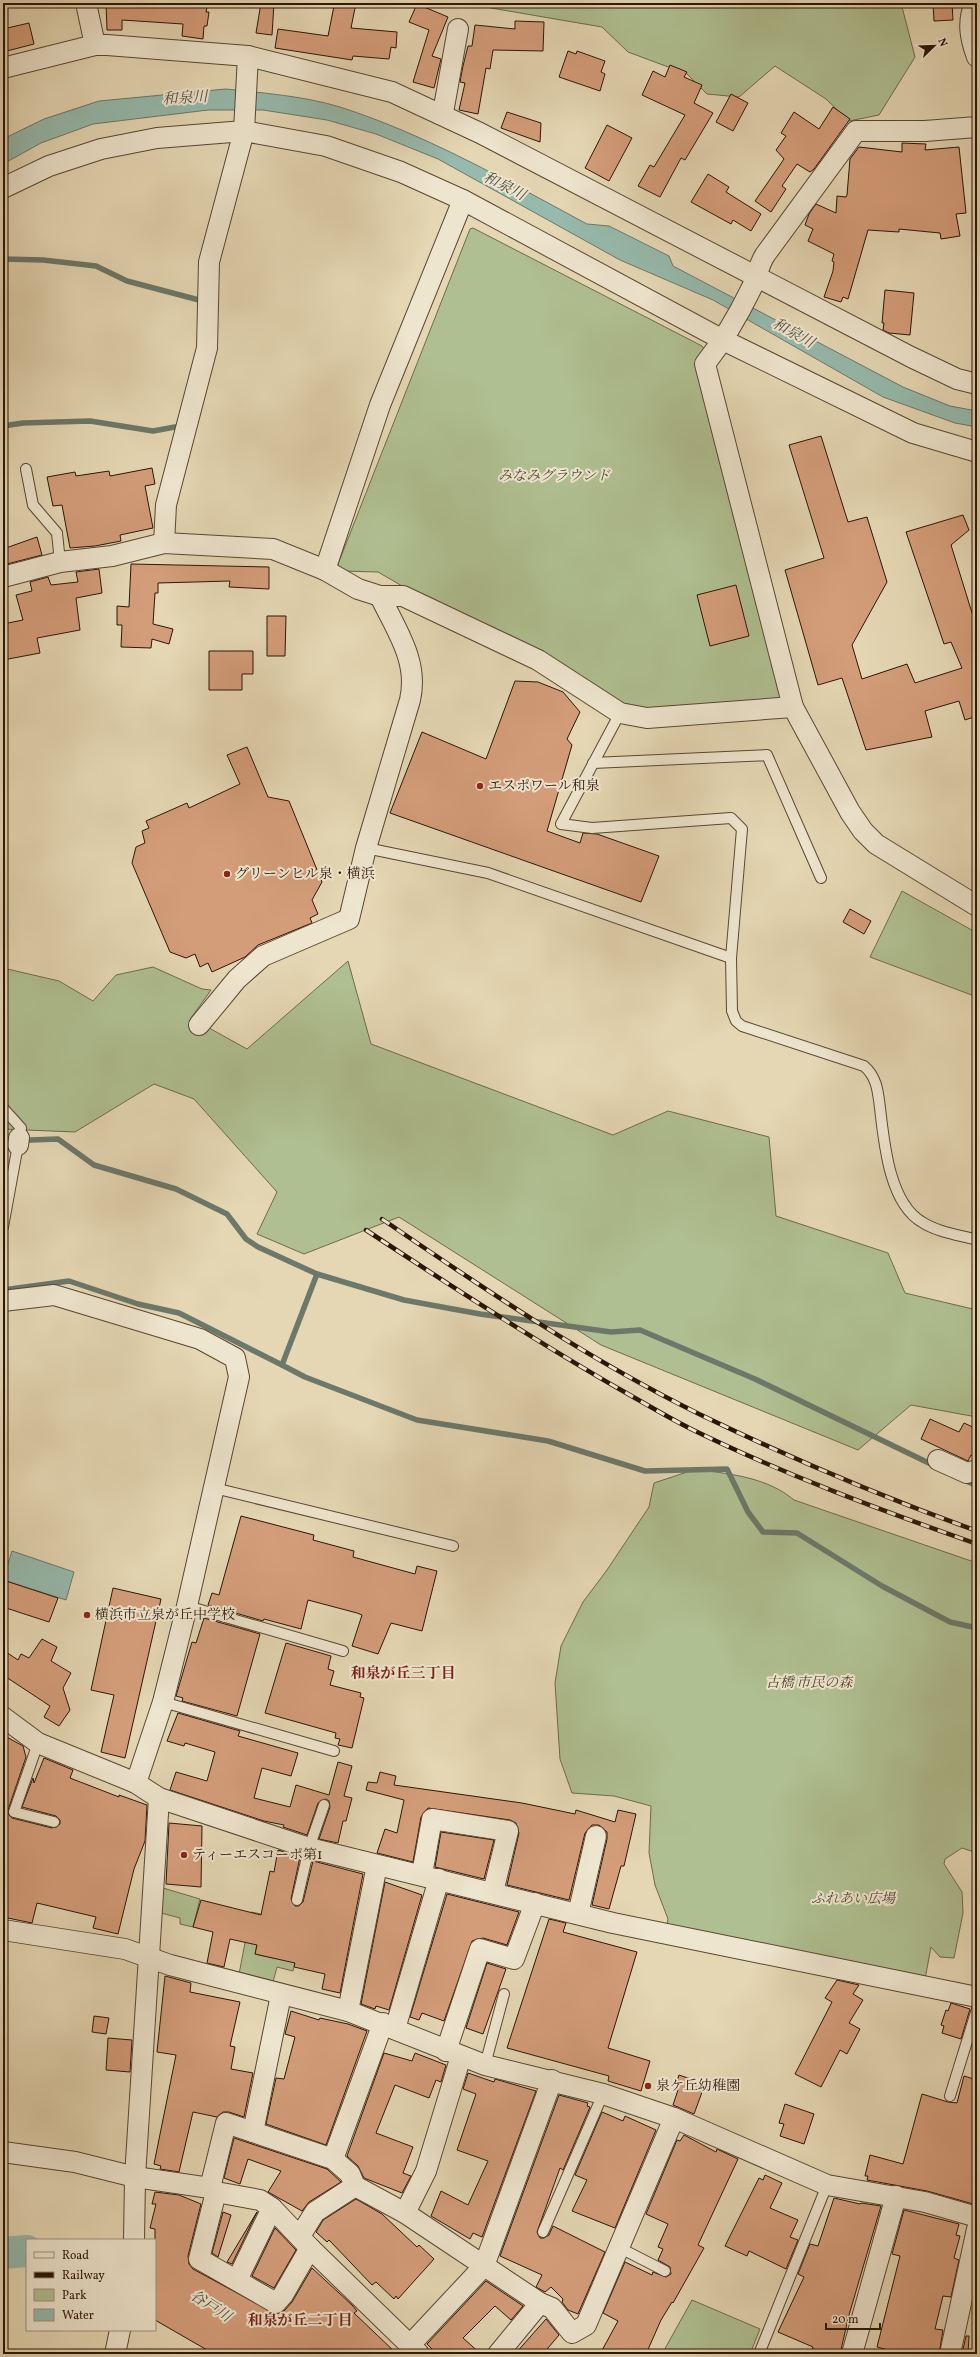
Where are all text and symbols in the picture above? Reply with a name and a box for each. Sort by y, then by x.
north arrow [914,26,954,66]
text: N [933,36,950,49]
water label: 和泉川 [162,87,210,111]
water label: 和泉川 [479,167,531,207]
water label: 和泉川 [768,314,820,355]
park label: みなみグラウンド [498,467,611,486]
place label: エスポワール和泉 [488,777,600,796]
marker: エスポワール和泉 [475,781,485,791]
place label: グリーンヒル泉・横浜 [235,865,375,884]
marker: グリーンヒル泉・横浜 [222,869,232,879]
place label: 横浜市立泉が丘中学校 [95,1606,235,1625]
marker: 横浜市立泉が丘中学校 [82,1610,92,1620]
district label: 和泉が丘三丁目 [350,1664,456,1685]
park label: 古橋 市民の森 [766,1674,854,1693]
place label: ティーエスコーポ第1 [192,1846,322,1865]
marker: ティーエスコーポ第1 [179,1850,189,1860]
park label: ふれあい広場 [811,1890,897,1909]
place label: 泉ケ丘幼稚園 [656,2077,740,2096]
marker: 泉ケ丘幼稚園 [643,2081,653,2091]
legend [26,2239,156,2331]
text: Road [62,2248,89,2264]
text: Railway [62,2268,105,2284]
water label: 谷戸川 [185,2286,236,2329]
text: Park [62,2288,87,2304]
scale bar [826,2305,880,2331]
text: Water [62,2308,94,2324]
district label: 和泉が丘二丁目 [247,2311,353,2332]
text: 20 m [832,2312,859,2328]

